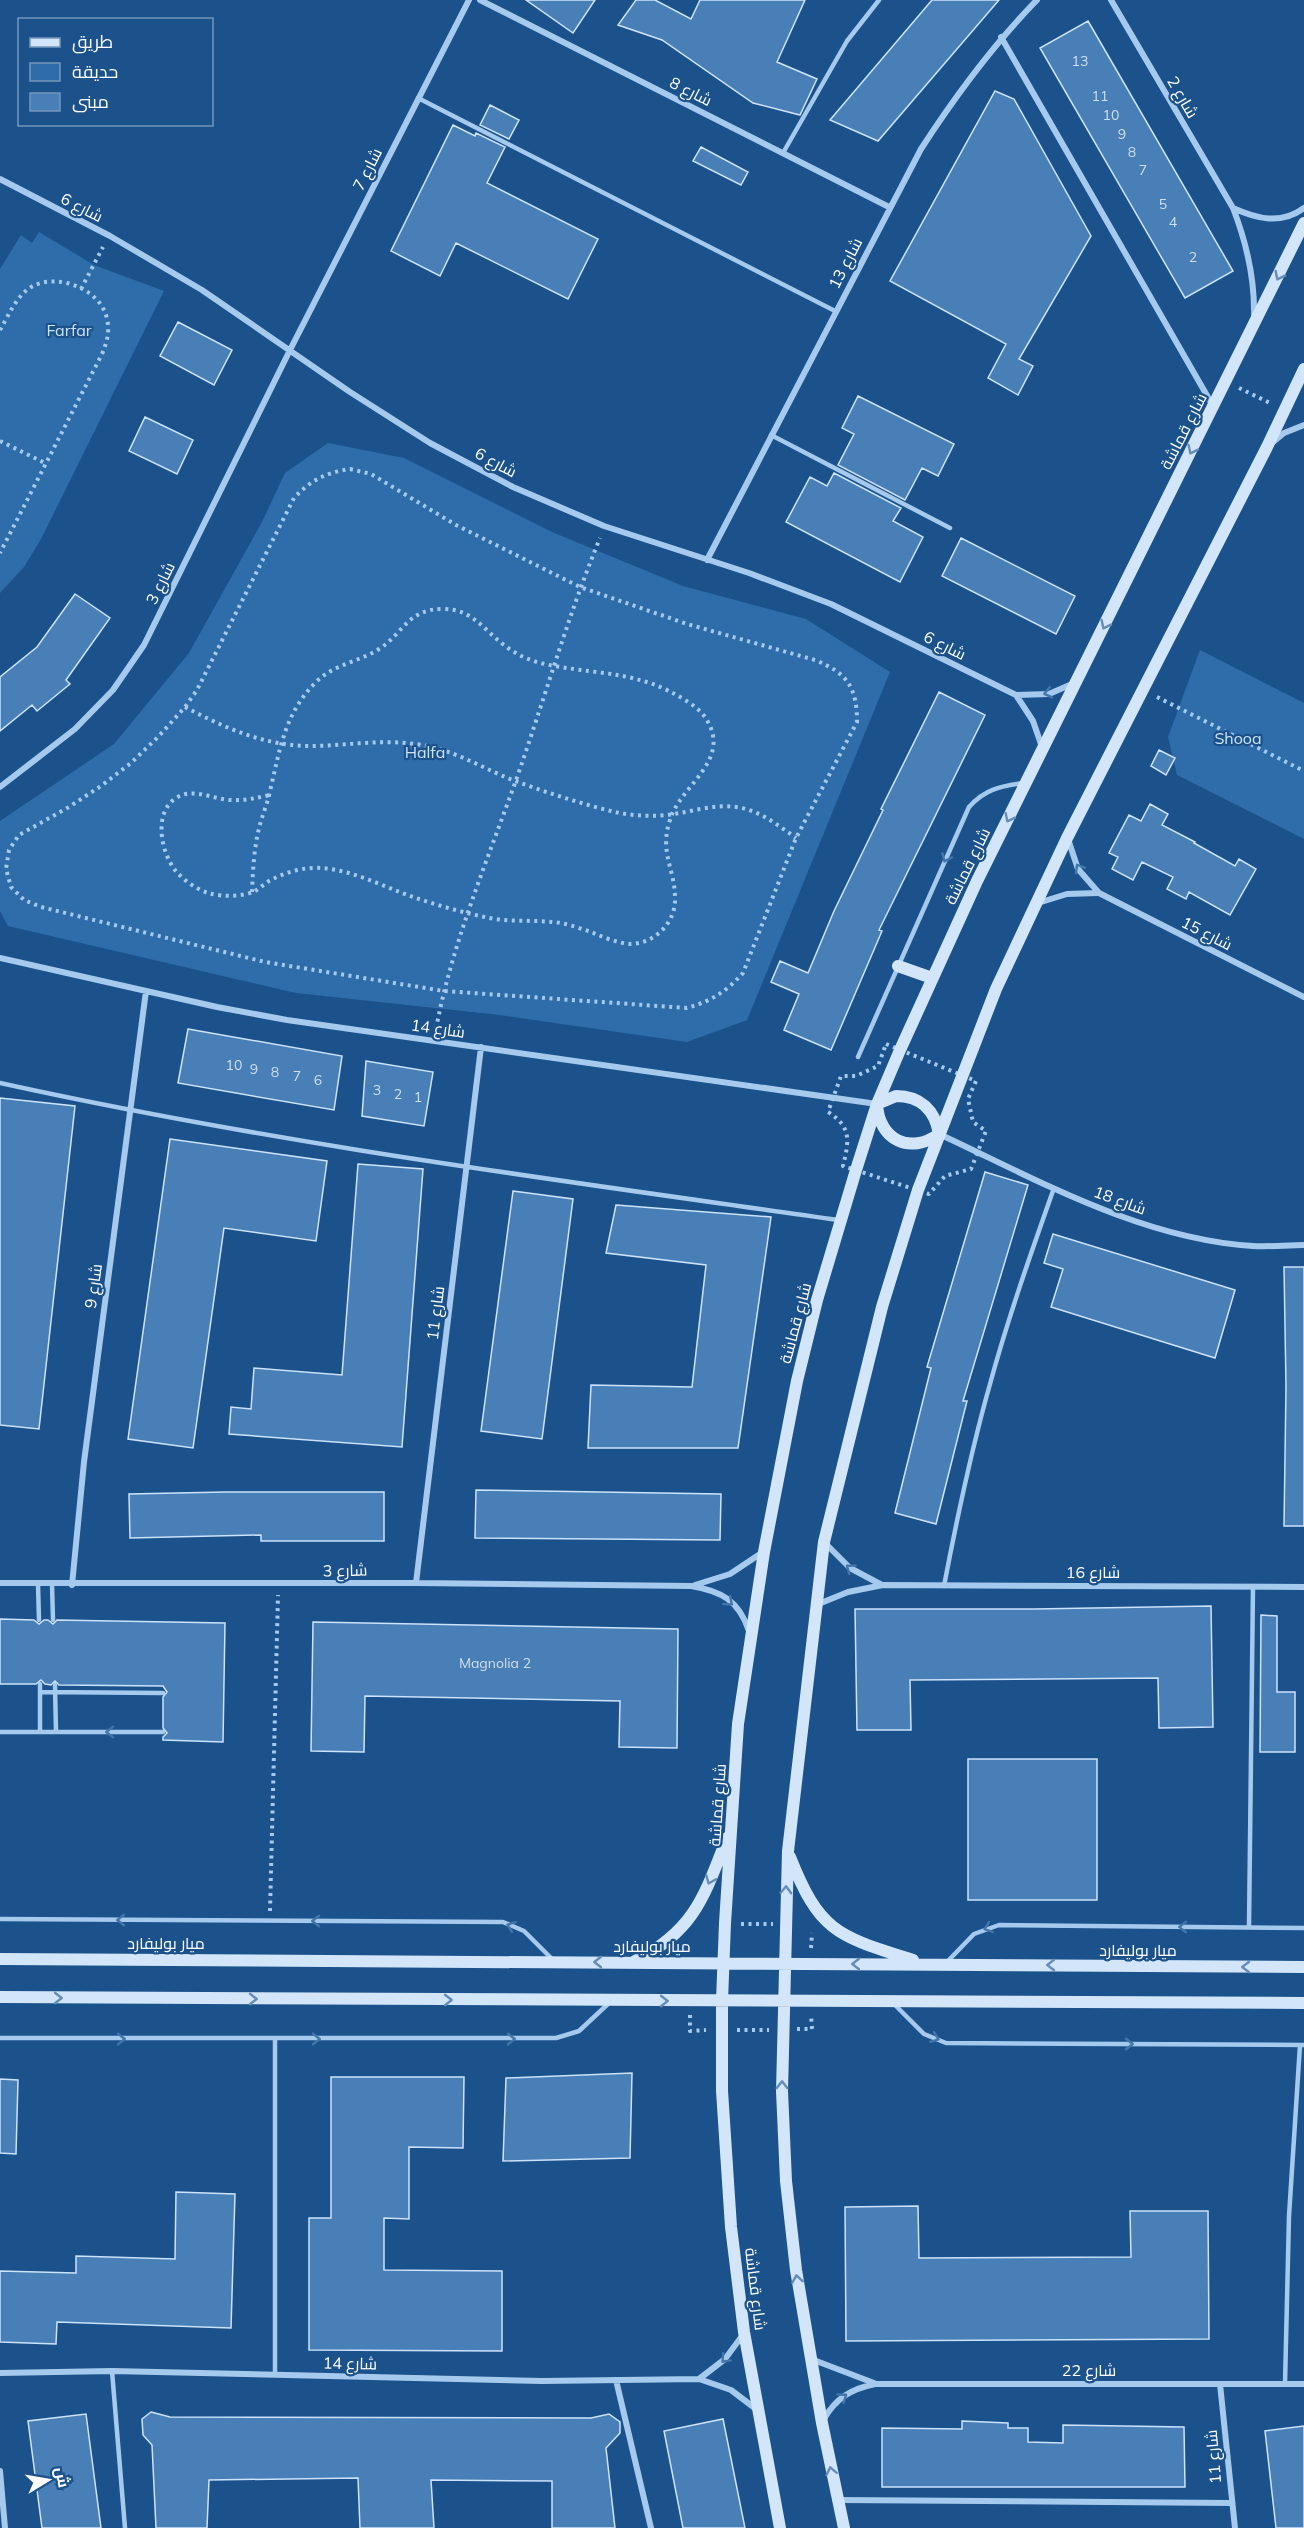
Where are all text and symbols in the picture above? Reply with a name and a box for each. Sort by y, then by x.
legend [18,18,213,126]
text: طريق [72,30,113,54]
house number: 13 [1072,52,1088,70]
text: حديقة [72,60,118,83]
street label: شارع 8 [666,72,715,112]
street label: شارع 2 [1161,73,1203,122]
house number: 11 [1092,87,1108,105]
text: مبنى [72,90,109,113]
house number: 10 [1103,106,1119,124]
house number: 9 [1118,125,1126,143]
house number: 8 [1128,143,1136,161]
street label: شارع 7 [348,145,388,194]
house number: 7 [1139,161,1147,179]
street label: شارع 6 [57,188,106,228]
house number: 5 [1159,195,1167,213]
house number: 4 [1169,213,1178,231]
street label: شارع 13 [824,234,868,293]
house number: 2 [1189,248,1197,266]
one-way arrow [1274,269,1286,280]
park label: Farfar [46,320,92,340]
street label: شارع قماشة [1155,390,1213,473]
street label: شارع 6 [471,443,520,483]
one-way arrow [1188,444,1200,455]
street label: شارع 3 [141,558,181,608]
one-way arrow [1101,619,1113,630]
street label: شارع 6 [920,626,970,666]
one-way arrow [1043,685,1053,698]
park label: Shooa [1214,728,1262,748]
park label: Halfa [405,742,445,762]
one-way arrow [1004,812,1016,823]
street label: شارع قماشة [940,824,996,909]
one-way arrow [941,852,953,863]
one-way arrow [1075,864,1086,874]
street label: شارع 15 [1177,912,1236,956]
street label: شارع 14 [409,1014,466,1044]
house number: 10 [226,1056,242,1074]
house number: 9 [250,1060,258,1078]
house number: 8 [271,1063,279,1081]
house number: 7 [293,1067,301,1085]
house number: 6 [314,1071,322,1089]
house number: 3 [373,1081,381,1099]
house number: 2 [394,1085,402,1103]
house number: 1 [414,1088,422,1106]
street label: شارع 18 [1090,1181,1149,1221]
street label: شارع 9 [80,1262,108,1310]
street label: شارع قماشة [775,1280,817,1366]
street label: شارع 11 [422,1285,450,1341]
street label: شارع 3 [322,1560,368,1582]
street label: شارع 16 [1066,1562,1120,1584]
one-way arrow [846,1564,857,1575]
one-way arrow [723,1594,734,1605]
house number: Magnolia 2 [459,1654,531,1672]
one-way arrow [105,1726,114,1738]
street label: شارع قماشة [704,1763,732,1847]
one-way arrow [705,1874,717,1885]
one-way arrow [780,1885,793,1894]
one-way arrow [117,1914,126,1926]
one-way arrow [312,1915,321,1927]
one-way arrow [506,1920,516,1933]
one-way arrow [983,1921,994,1934]
one-way arrow [1178,1921,1187,1933]
street label: ميار بوليفارد [127,1933,205,1953]
street label: ميار بوليفارد [613,1936,691,1956]
street label: ميار بوليفارد [1099,1940,1177,1960]
one-way arrow [593,1956,602,1969]
one-way arrow [851,1958,860,1970]
one-way arrow [1046,1959,1055,1972]
one-way arrow [1241,1961,1250,1973]
one-way arrow [54,1992,63,2004]
one-way arrow [249,1993,258,2005]
one-way arrow [444,1994,453,2006]
one-way arrow [660,1995,669,2007]
one-way arrow [929,2031,939,2044]
one-way arrow [117,2033,126,2045]
one-way arrow [312,2033,321,2045]
one-way arrow [507,2033,516,2045]
one-way arrow [1124,2038,1133,2050]
one-way arrow [776,2080,788,2089]
street label: شارع قماشة [739,2247,771,2332]
one-way arrow [791,2274,804,2284]
one-way arrow [721,2352,732,2362]
street label: شارع 14 [323,2353,377,2375]
street label: شارع 22 [1062,2360,1116,2382]
one-way arrow [837,2393,848,2404]
street label: شارع 11 [1201,2429,1227,2485]
north arrow [18,2450,78,2510]
text: ش [51,2465,74,2489]
one-way arrow [826,2466,839,2476]

